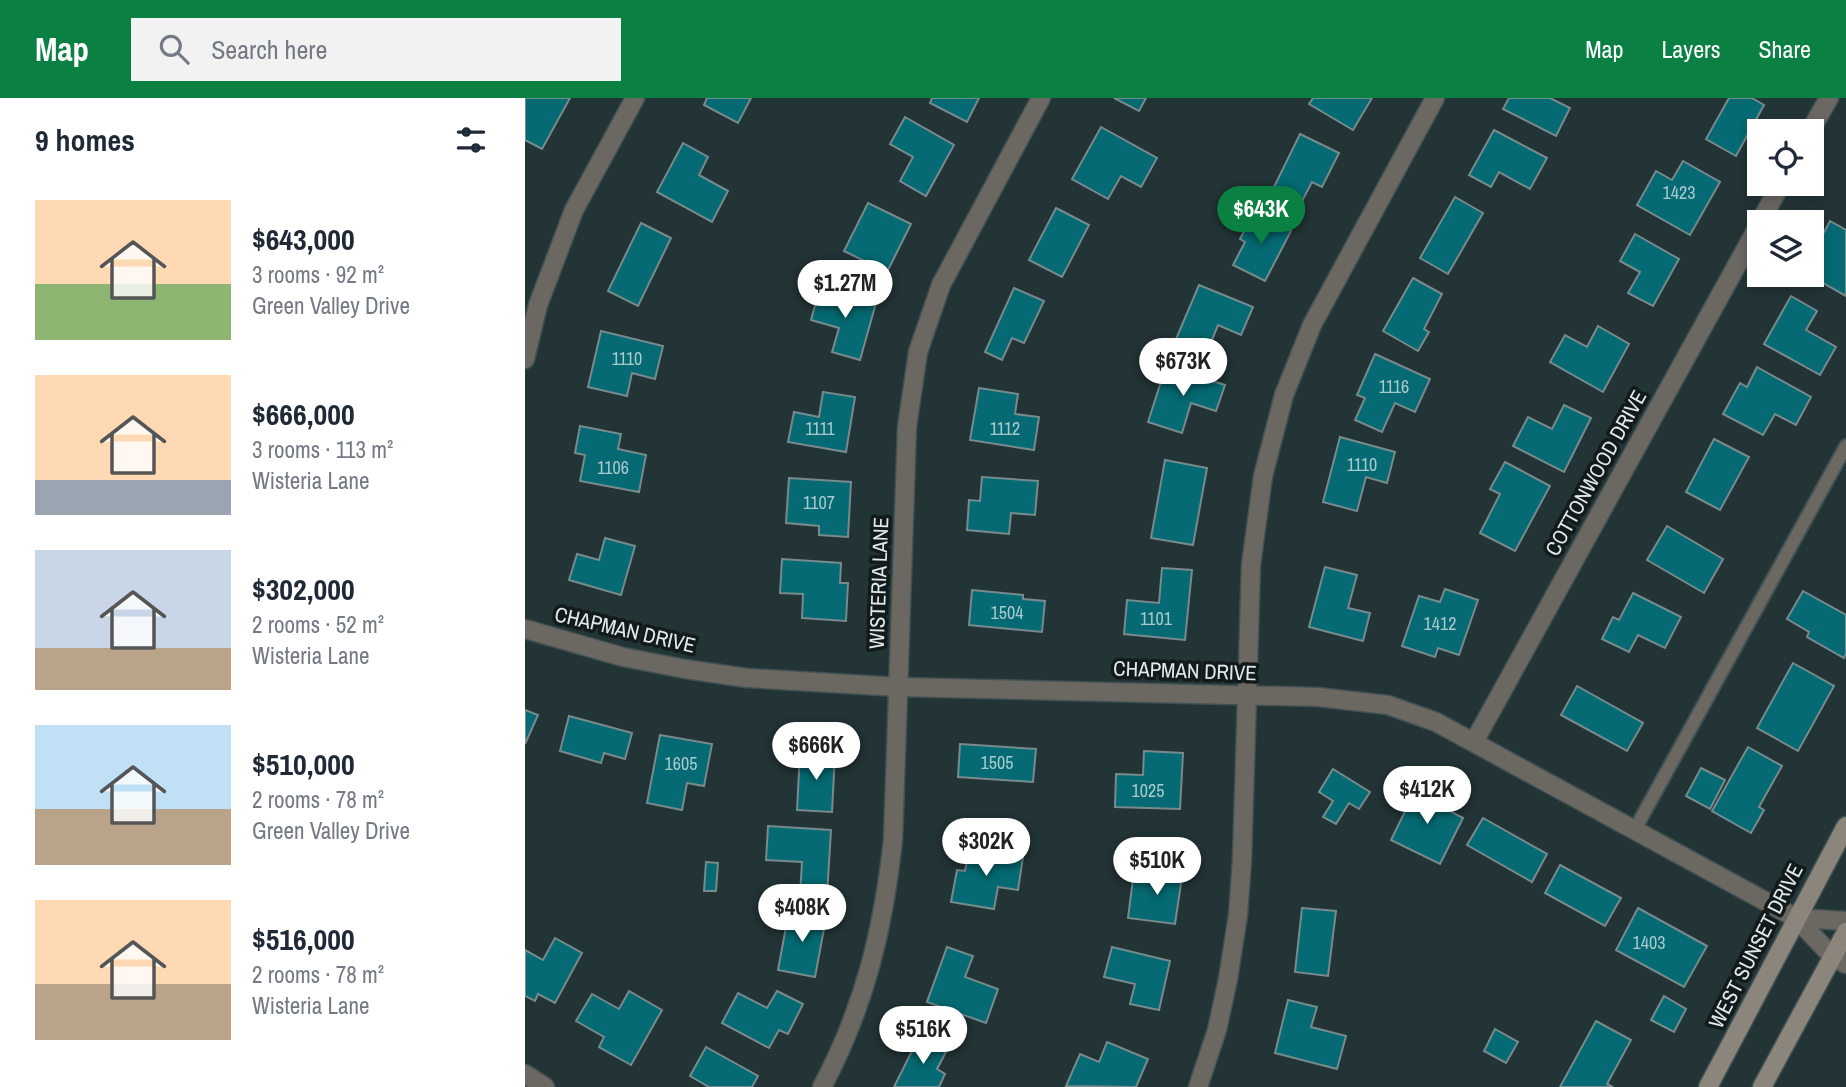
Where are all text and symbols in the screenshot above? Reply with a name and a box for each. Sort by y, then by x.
search box [131,18,621,81]
text: Map [35,27,89,71]
icon: search [155,30,193,68]
text: Search here [211,32,327,67]
text: Map [1585,33,1623,65]
text: Layers [1661,33,1720,65]
text: Share [1758,33,1811,65]
map controls [1747,119,1824,287]
button: locate [1747,119,1824,196]
text: 9 homes [35,120,135,160]
icon: filters [452,121,490,159]
house number: 1423 [1663,180,1695,205]
pin: $643K [1212,186,1310,246]
text: $643K [1233,193,1289,224]
button: layers [1747,210,1824,287]
text: $643,000 [252,219,355,259]
icon: home [91,228,175,312]
text: 3 rooms · 92 m² [252,259,384,290]
pin: $1.27M [788,260,902,320]
text: $1.27M [814,267,876,298]
text: Green Valley Drive [252,290,410,321]
pin: $673K [1134,338,1232,398]
text: $673K [1155,345,1211,376]
house number: 1110 [612,346,642,371]
house number: 1116 [1379,374,1409,399]
street label: COTTONWOOD DRIVE [1538,385,1653,561]
text: $666,000 [252,394,355,434]
icon: home [91,403,175,487]
house number: 1111 [805,416,836,441]
house number: 1112 [990,416,1020,441]
text: 3 rooms · 113 m² [252,434,393,465]
house number: 1110 [1347,452,1377,477]
house number: 1106 [597,455,629,480]
text: Wisteria Lane [252,465,369,496]
house number: 1107 [803,490,835,515]
street label: WISTERIA LANE [862,516,895,649]
text: $302,000 [252,569,355,609]
icon: home [91,578,175,662]
street label: CHAPMAN DRIVE [552,599,698,660]
house number: 1504 [991,600,1023,625]
house number: 1101 [1140,606,1173,631]
text: 2 rooms · 52 m² [252,609,384,640]
house number: 1412 [1424,611,1456,636]
text: Wisteria Lane [252,640,369,671]
street label: CHAPMAN DRIVE [1113,654,1257,687]
pin: $666K [767,722,865,782]
text: $666K [788,729,844,760]
text: $510,000 [252,744,355,784]
house number: 1505 [981,750,1013,775]
house number: 1605 [665,751,697,776]
icon: home [91,753,175,837]
pin: $412K [1378,766,1476,826]
text: $412K [1399,773,1455,804]
house number: 1025 [1132,778,1164,803]
text: 2 rooms · 78 m² [252,784,384,815]
text: Green Valley Drive [252,815,410,846]
pin: $302K [937,818,1035,878]
text: $302K [958,825,1014,856]
pin: $510K [1108,838,1206,897]
text: $510K [1129,844,1185,875]
street label: WEST SUNSET DRIVE [1701,858,1810,1033]
pin: $408K [753,884,851,944]
text: $408K [774,891,830,922]
text: $516,000 [252,919,355,959]
icon: home [91,928,175,1012]
house number: 1403 [1633,930,1665,955]
text: 2 rooms · 78 m² [252,959,384,990]
text: Wisteria Lane [252,990,369,1021]
pin: $516K [874,1006,972,1066]
text: $516K [895,1013,951,1044]

